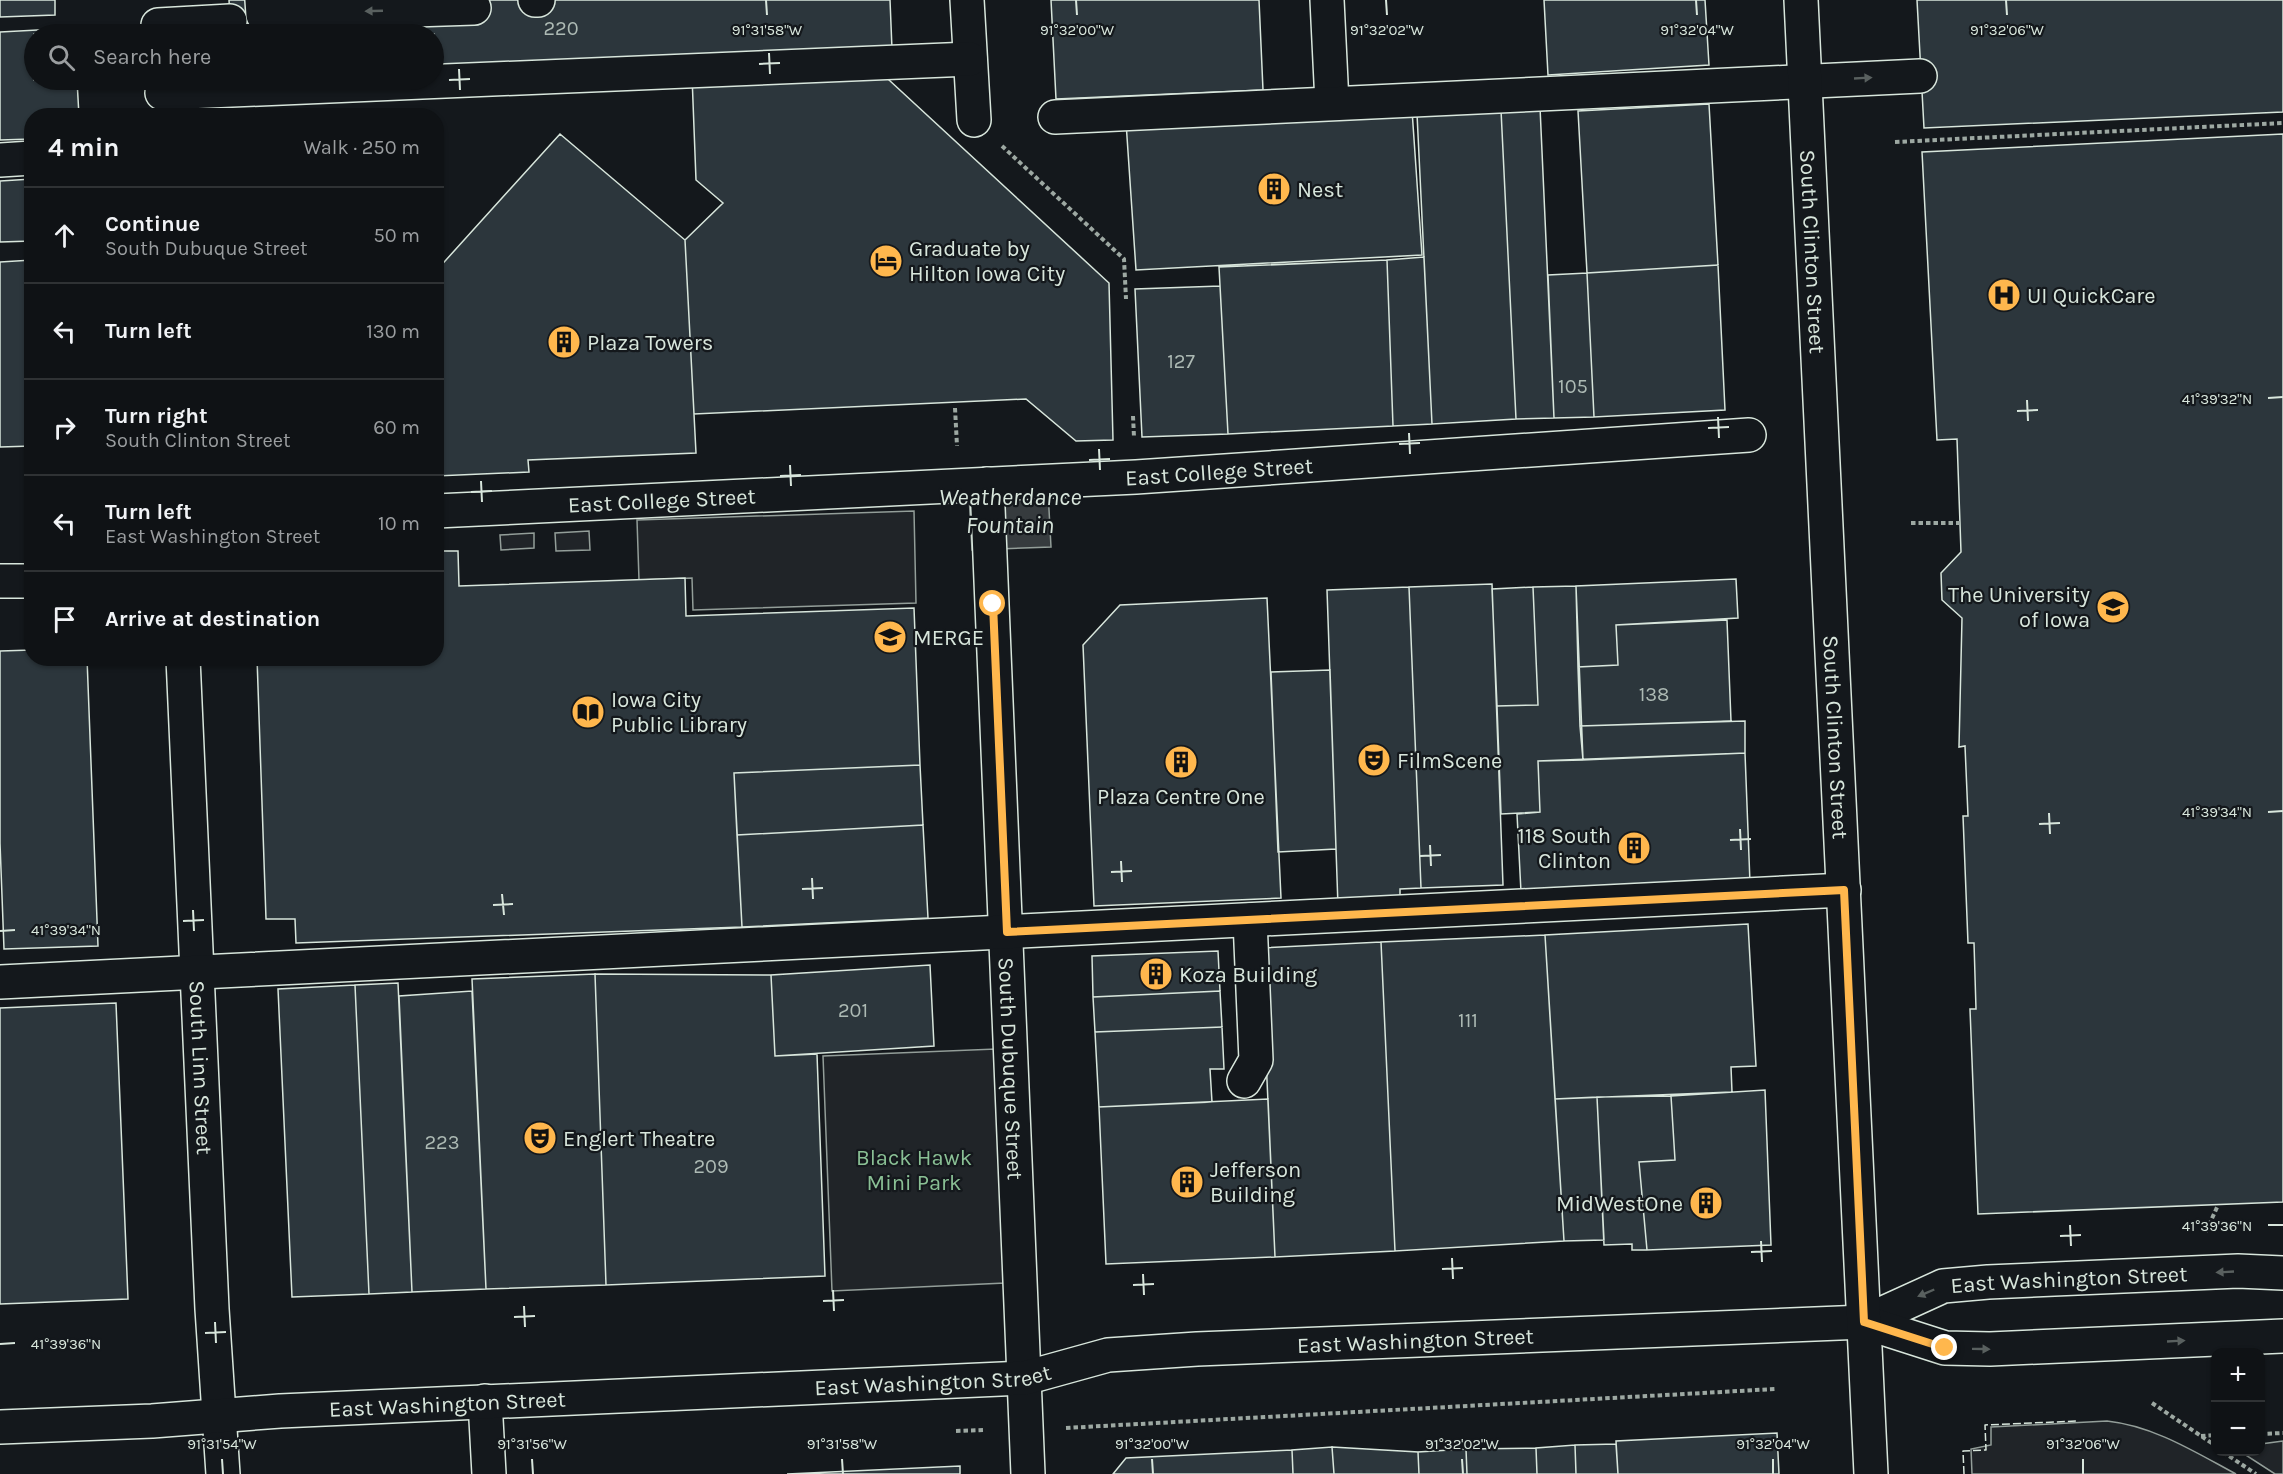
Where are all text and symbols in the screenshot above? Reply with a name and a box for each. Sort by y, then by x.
one-way arrow [364,7,383,16]
house number: 220 [543,17,579,40]
text: 91°31'58"W [732,21,803,39]
text: 91°32'00"W [1040,21,1115,39]
text: 91°32'02"W [1350,21,1425,39]
text: 91°32'04"W [1660,21,1734,39]
text: 91°32'06"W [1970,21,2044,39]
search box [24,24,444,90]
icon: search [45,41,78,74]
text: Search here [93,44,211,70]
one-way arrow [1853,73,1872,82]
text: 4 min [48,132,119,163]
text: Walk · 250 m [304,136,420,159]
street label: South Clinton Street [1794,149,1830,354]
building icon: Nest [1256,171,1292,207]
place label: Nest [1297,177,1343,203]
text: Continue [105,211,200,237]
icon: ahead [48,219,81,252]
text: 50 m [373,224,420,247]
place label: Graduate by Hilton Iowa City [909,236,1065,287]
text: South Dubuque Street [105,237,307,260]
hotel icon: Graduate by Hilton Iowa City [868,243,904,279]
hospital icon: UI QuickCare [1986,277,2022,313]
place label: UI QuickCare [2027,283,2156,309]
icon: left [48,315,81,348]
text: Turn left [105,318,192,344]
text: 130 m [366,320,420,343]
building icon: Plaza Towers [546,324,582,360]
place label: Plaza Towers [587,330,713,356]
house number: 127 [1167,350,1195,373]
house number: 105 [1558,375,1588,398]
text: 41°39'32"N [2182,390,2252,408]
text: Turn right [105,403,208,429]
icon: right [48,411,81,444]
text: 60 m [373,416,420,439]
text: South Clinton Street [105,429,291,452]
street label: East College Street [1125,453,1314,492]
street label: East College Street [567,483,756,519]
water label: Weatherdance Fountain [939,483,1081,539]
text: Turn left [105,499,192,525]
icon: left [48,507,81,540]
text: 10 m [378,512,420,535]
text: East Washington Street [105,525,320,548]
place label: The University of Iowa [1948,582,2090,633]
school or university icon: The University of Iowa [2095,589,2131,625]
route start [979,590,1005,616]
icon: arrive [48,603,81,636]
text: Arrive at destination [105,606,320,632]
school or university icon: MERGE [872,619,908,655]
place label: MERGE [913,625,984,651]
street label: South Clinton Street [1817,635,1853,840]
house number: 138 [1639,683,1669,706]
place label: Iowa City Public Library [611,687,747,738]
library icon: Iowa City Public Library [570,694,606,730]
theatre icon: FilmScene [1356,742,1392,778]
building icon: Plaza Centre One [1163,744,1199,780]
place label: FilmScene [1397,748,1502,774]
place label: Plaza Centre One [1097,784,1265,810]
text: 41°39'34"N [2182,803,2252,821]
place label: 118 South Clinton [1518,823,1611,874]
building icon: 118 South Clinton [1616,830,1652,866]
text: 41°39'34"N [31,921,101,939]
building icon: Koza Building [1138,956,1174,992]
street label: South Dubuque Street [993,957,1028,1180]
place label: Koza Building [1179,962,1318,988]
street label: South Linn Street [183,980,217,1155]
house number: 201 [838,999,868,1022]
house number: 111 [1458,1009,1478,1032]
theatre icon: Englert Theatre [522,1120,558,1156]
place label: Englert Theatre [563,1126,715,1152]
house number: 223 [425,1131,460,1154]
park label: Black Hawk Mini Park [856,1145,972,1196]
house number: 209 [693,1155,729,1178]
place label: Jefferson Building [1210,1157,1301,1208]
building icon: Jefferson Building [1169,1164,1205,1200]
building icon: MidWestOne [1688,1185,1724,1221]
place label: MidWestOne [1556,1191,1683,1217]
text: 41°39'36"N [2182,1217,2252,1235]
street label: East Washington Street [1950,1261,2188,1299]
one-way arrow [2215,1267,2234,1276]
one-way arrow [1917,1288,1935,1298]
street label: East Washington Street [1296,1323,1534,1359]
route end [1931,1334,1957,1360]
text: 41°39'36"N [31,1335,101,1353]
one-way arrow [2167,1336,2186,1345]
one-way arrow [1972,1344,1991,1354]
map controls [2211,1348,2265,1456]
button: + [2211,1348,2265,1402]
street label: East Washington Street [814,1359,1054,1401]
street label: East Washington Street [328,1386,566,1423]
button: − [2211,1402,2265,1456]
text: 91°31'54"W [187,1435,257,1453]
text: 91°31'56"W [497,1435,567,1453]
text: 91°31'58"W [807,1435,878,1453]
text: 91°32'00"W [1115,1435,1190,1453]
text: 91°32'02"W [1425,1435,1500,1453]
text: 91°32'04"W [1736,1435,1810,1453]
text: 91°32'06"W [2046,1435,2120,1453]

